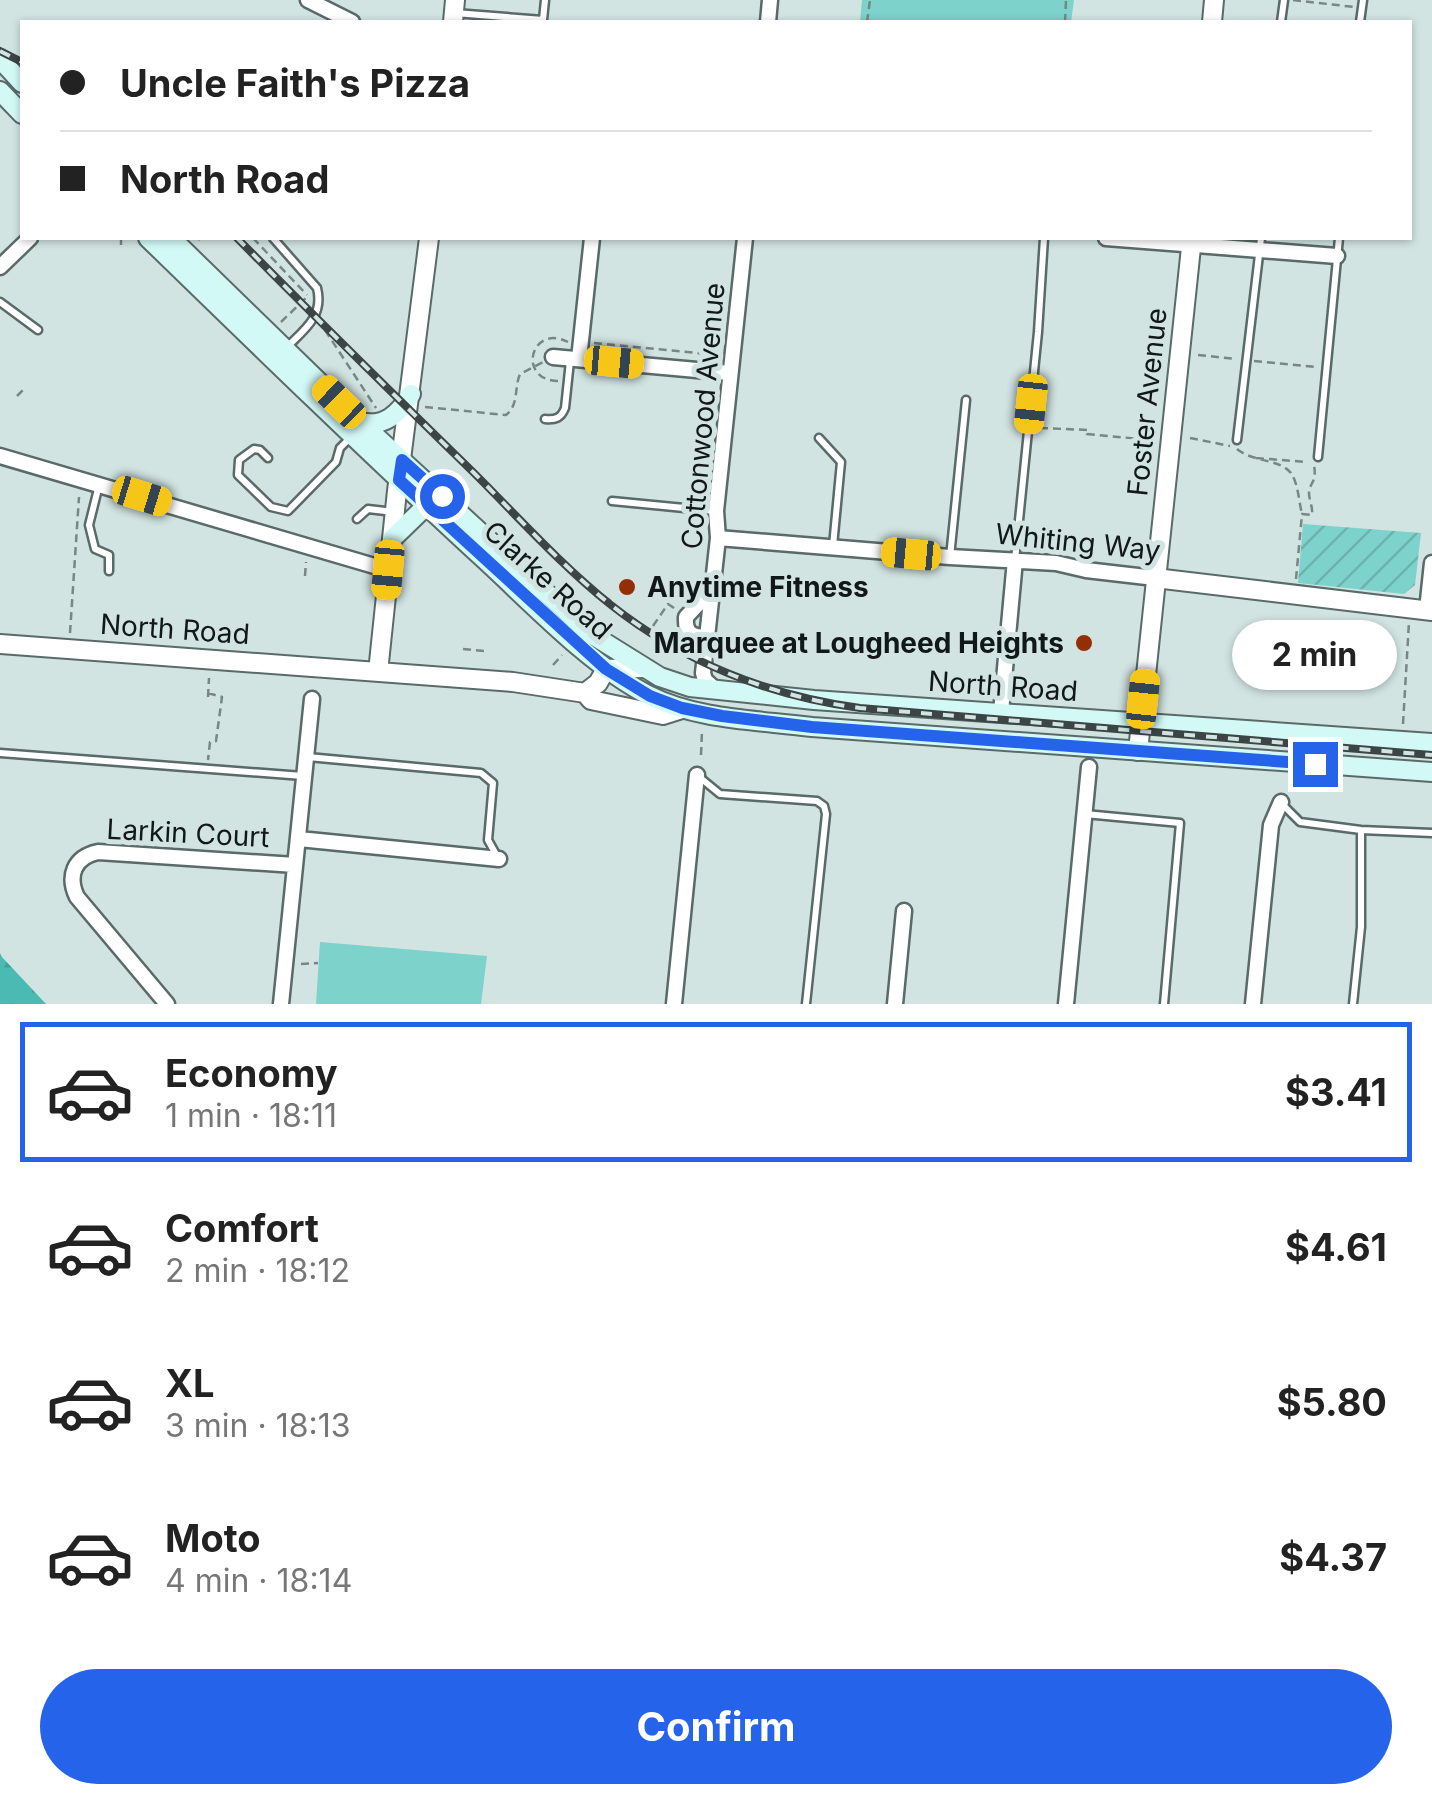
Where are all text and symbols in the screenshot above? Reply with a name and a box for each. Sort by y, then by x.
text: Uncle Faith's Pizza [120,60,470,106]
text: North Road [120,156,329,202]
street label: Cottonwood Avenue [674,281,732,551]
street label: Foster Avenue [1120,306,1174,498]
car [583,344,645,380]
car [307,370,371,434]
car [1013,373,1049,435]
car [109,473,175,519]
route start [420,474,465,519]
street label: Clarke Road [477,514,619,646]
street label: Whiting Way [994,516,1162,568]
car [880,536,942,572]
car [370,539,406,601]
place label: Anytime Fitness [647,570,869,604]
marker: Anytime Fitness [616,576,638,598]
street label: North Road [99,607,251,651]
callout: 2 min [1232,619,1398,689]
place label: Marquee at Lougheed Heights [653,626,1064,660]
marker: Marquee at Lougheed Heights [1073,632,1095,654]
text: 2 min [1272,635,1357,674]
street label: North Road [927,664,1079,708]
car [1125,668,1161,730]
route end [1293,742,1338,787]
street label: Larkin Court [106,812,270,854]
icon: car [45,1047,135,1137]
text: Economy [165,1050,338,1096]
text: $3.41 [1285,1069,1387,1115]
text: 1 min · 18:11 [165,1096,337,1135]
icon: car [45,1202,135,1292]
text: Comfort [165,1205,319,1251]
text: $4.61 [1285,1224,1387,1270]
text: 2 min · 18:12 [165,1251,350,1290]
icon: car [45,1357,135,1447]
text: XL [165,1360,215,1406]
text: $5.80 [1277,1379,1387,1425]
text: 3 min · 18:13 [165,1406,350,1445]
icon: car [45,1512,135,1602]
text: Moto [165,1515,261,1561]
text: $4.37 [1279,1534,1387,1580]
text: 4 min · 18:14 [165,1561,352,1600]
button: Confirm [40,1669,1392,1784]

